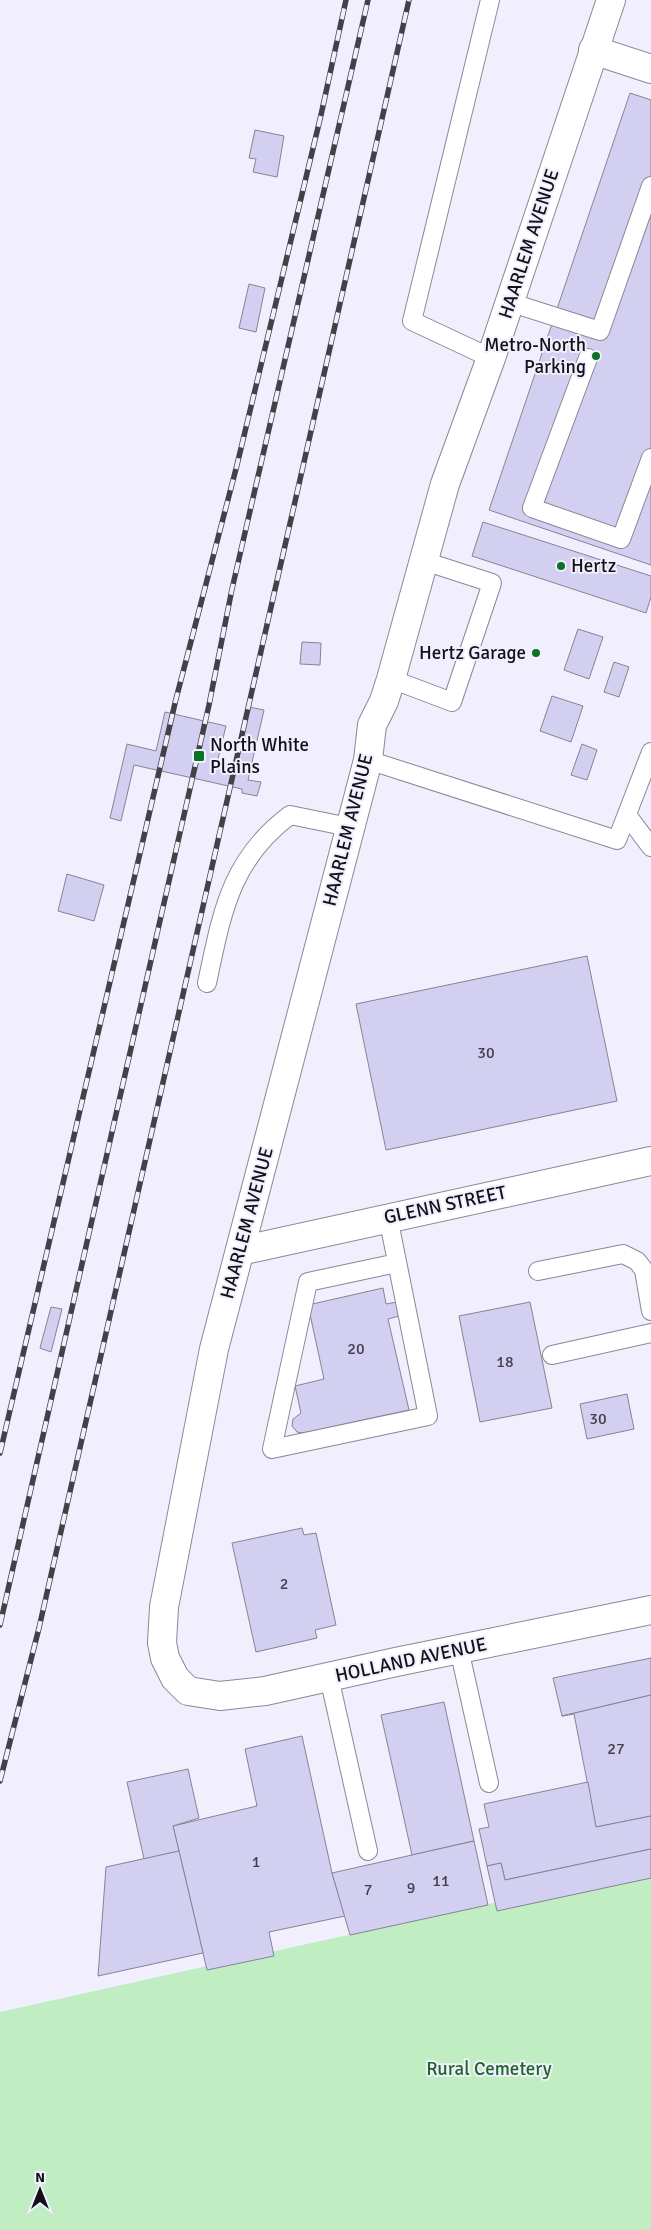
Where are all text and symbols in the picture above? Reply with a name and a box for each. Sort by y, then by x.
street label: HAARLEM AVENUE [493,166,565,322]
place label: Metro-North Parking [484,333,586,379]
marker: Metro-North Parking [590,350,602,362]
place label: Hertz [571,554,616,578]
marker: Hertz [555,560,567,572]
place label: Hertz Garage [419,641,526,665]
marker: Hertz Garage [530,647,542,659]
place label: North White Plains [210,733,309,779]
marker: North White Plains [192,749,206,763]
street label: HAARLEM AVENUE [317,751,379,909]
house number: 30 [477,1043,495,1063]
street label: HAARLEM AVENUE [215,1144,279,1302]
street label: GLENN STREET [382,1180,509,1230]
house number: 20 [347,1339,365,1359]
house number: 18 [496,1352,514,1372]
house number: 30 [589,1409,607,1429]
house number: 2 [280,1574,288,1594]
street label: HOLLAND AVENUE [333,1632,489,1688]
house number: 27 [607,1739,625,1759]
house number: 1 [252,1852,260,1872]
house number: 11 [432,1871,450,1891]
house number: 9 [407,1878,415,1898]
house number: 7 [364,1880,372,1900]
park label: Rural Cemetery [426,2057,552,2081]
north arrow [15,2165,65,2215]
text: N [35,2169,45,2186]

